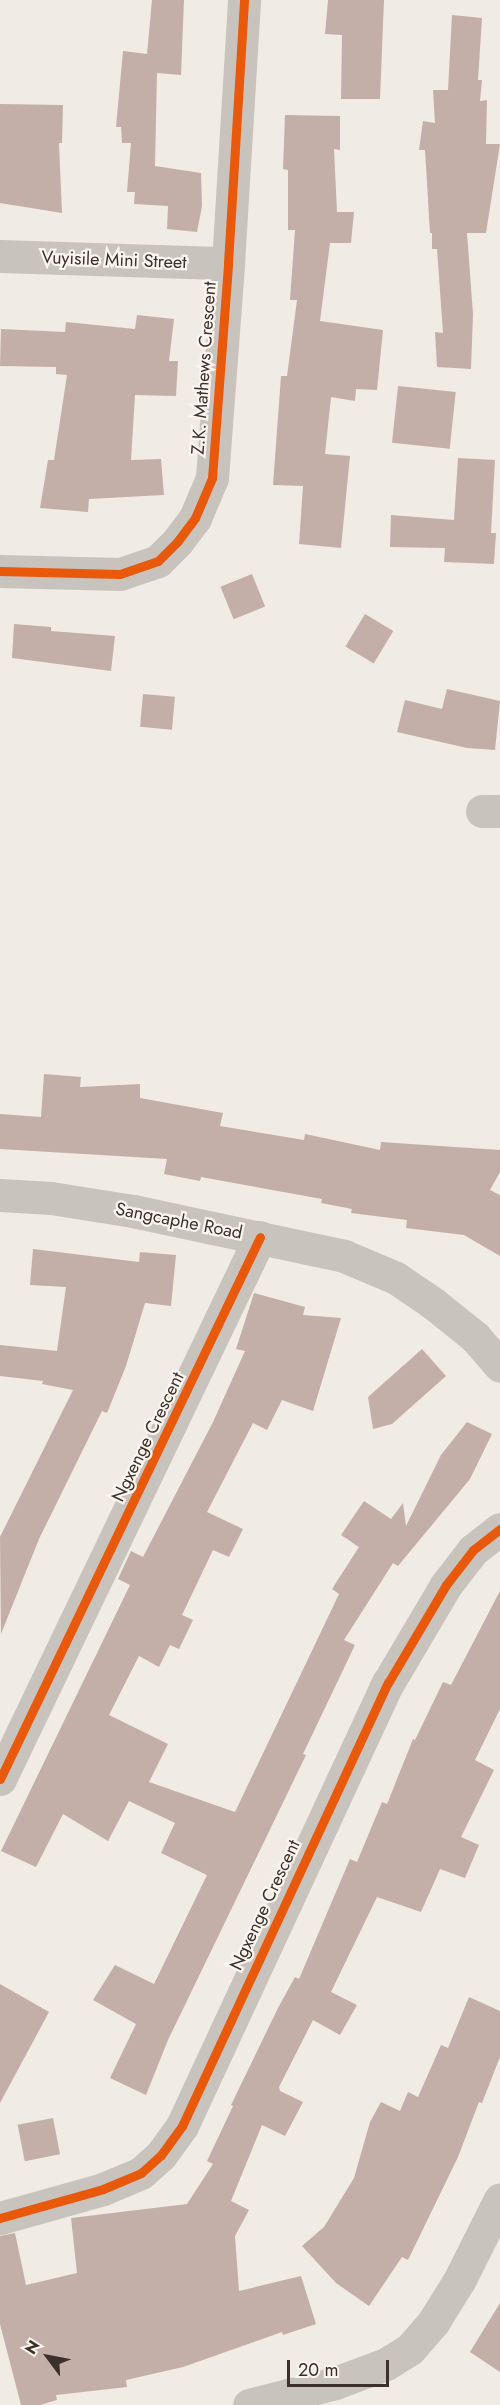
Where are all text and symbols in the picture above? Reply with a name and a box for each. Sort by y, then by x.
street label: Vuyisile Mini Street [41,247,187,273]
street label: Z.K. Mathews Crescent [187,281,221,455]
street label: Sangcaphe Road [114,1198,244,1244]
street label: Ngxenge Crescent [107,1369,189,1505]
street label: Ngxenge Crescent [225,1836,305,1974]
north arrow [18,2327,78,2387]
text: N [19,2336,45,2359]
scale bar [290,2348,392,2386]
text: 20 m [298,2357,338,2383]

